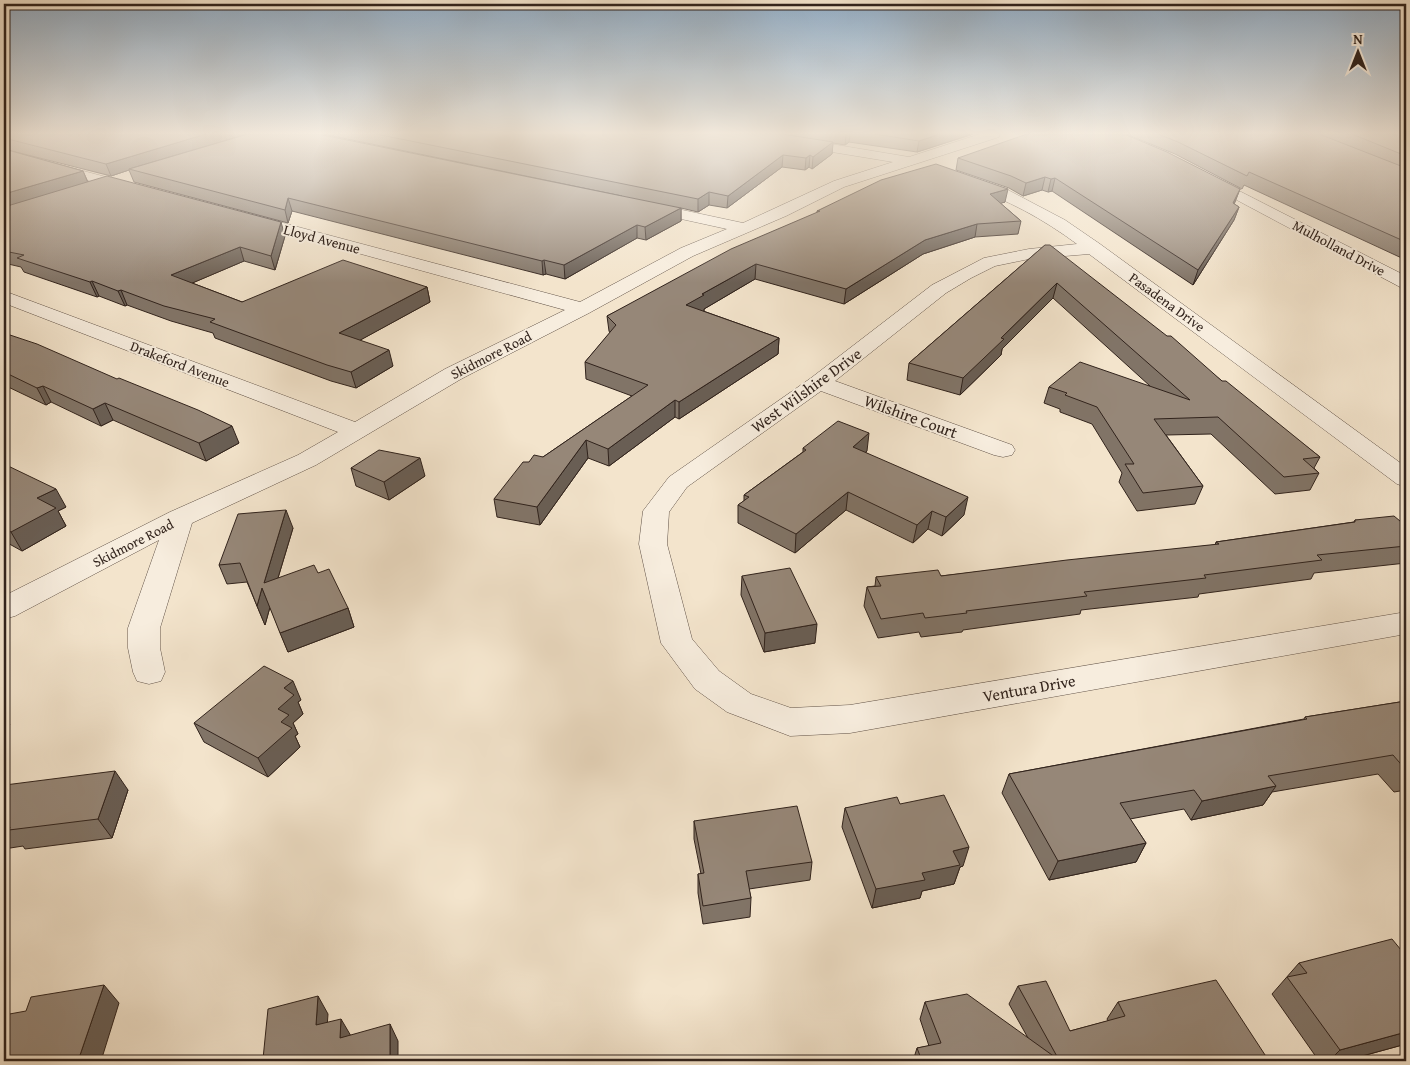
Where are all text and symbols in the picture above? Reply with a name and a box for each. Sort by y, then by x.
north arrow [1332,28,1382,78]
text: N [1353,29,1363,49]
street label: Mulholland Drive [1289,215,1389,281]
street label: Lloyd Avenue [282,219,363,259]
street label: Pasadena Drive [1125,268,1209,337]
street label: Skidmore Road [447,326,535,384]
street label: Drakeford Avenue [127,336,233,392]
street label: West Wilshire Drive [746,342,866,438]
street label: Wilshire Court [861,388,961,444]
street label: Skidmore Road [89,514,177,572]
street label: Ventura Drive [981,668,1077,708]

